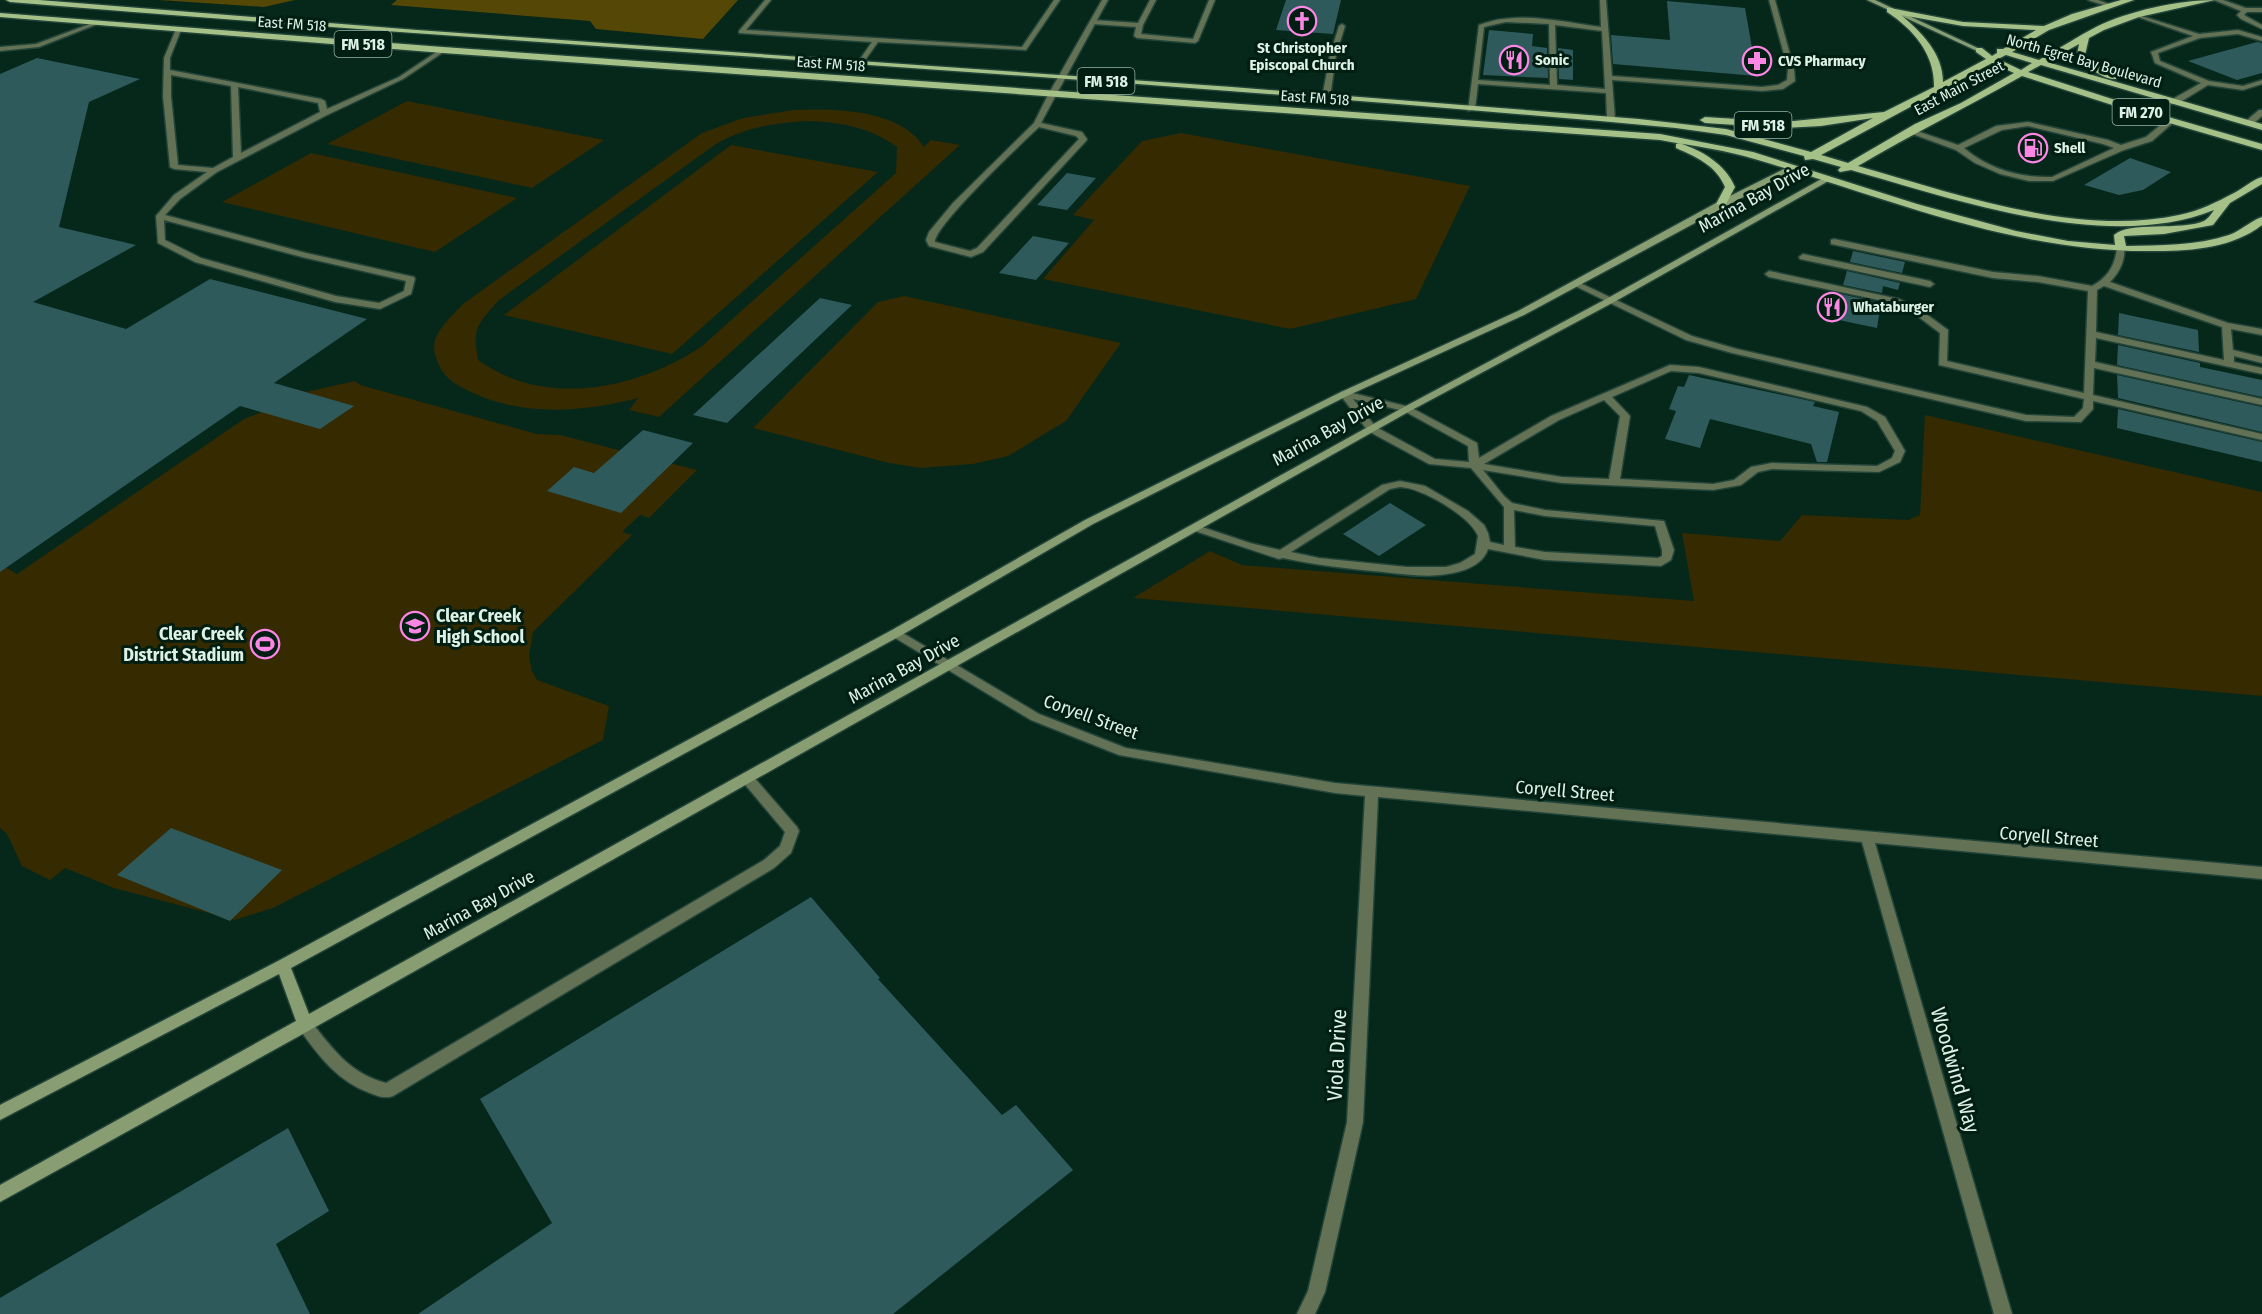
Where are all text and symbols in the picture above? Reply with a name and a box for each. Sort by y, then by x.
church icon: St Christopher Episcopal Church [1286,5,1318,37]
street label: East FM 518 [257,13,327,35]
street label: North Egret Bay Boulevard [2004,30,2164,92]
road number: FM 518 [334,31,392,57]
place label: St Christopher Episcopal Church [1249,39,1355,74]
restaurant icon: Sonic [1498,44,1530,76]
pharmacy icon: CVS Pharmacy [1741,45,1773,77]
place label: Sonic [1535,51,1570,69]
place label: CVS Pharmacy [1778,52,1867,70]
street label: East FM 518 [796,53,866,75]
street label: East Main Street [1911,57,2007,119]
road number: FM 518 [1078,68,1134,94]
street label: East FM 518 [1280,87,1350,109]
road number: FM 270 [2112,99,2170,125]
road number: FM 518 [1734,112,1792,138]
fuel station icon: Shell [2017,132,2049,164]
place label: Shell [2054,139,2086,157]
street label: Marina Bay Drive [1695,158,1814,238]
restaurant icon: Whataburger [1816,291,1848,323]
place label: Whataburger [1853,298,1934,316]
street label: Marina Bay Drive [1269,391,1388,471]
place label: Clear Creek High School [436,605,524,648]
school or university icon: Clear Creek High School [399,610,431,642]
place label: Clear Creek District Stadium [123,623,245,666]
sports icon: Clear Creek District Stadium [249,628,281,660]
street label: Marina Bay Drive [845,629,964,709]
street label: Coryell Street [1041,690,1142,744]
street label: Coryell Street [1515,776,1616,806]
street label: Coryell Street [1999,822,2100,852]
street label: Marina Bay Drive [420,865,539,945]
street label: Woodwind Way [1925,1004,1986,1136]
street label: Viola Drive [1322,1008,1352,1102]

